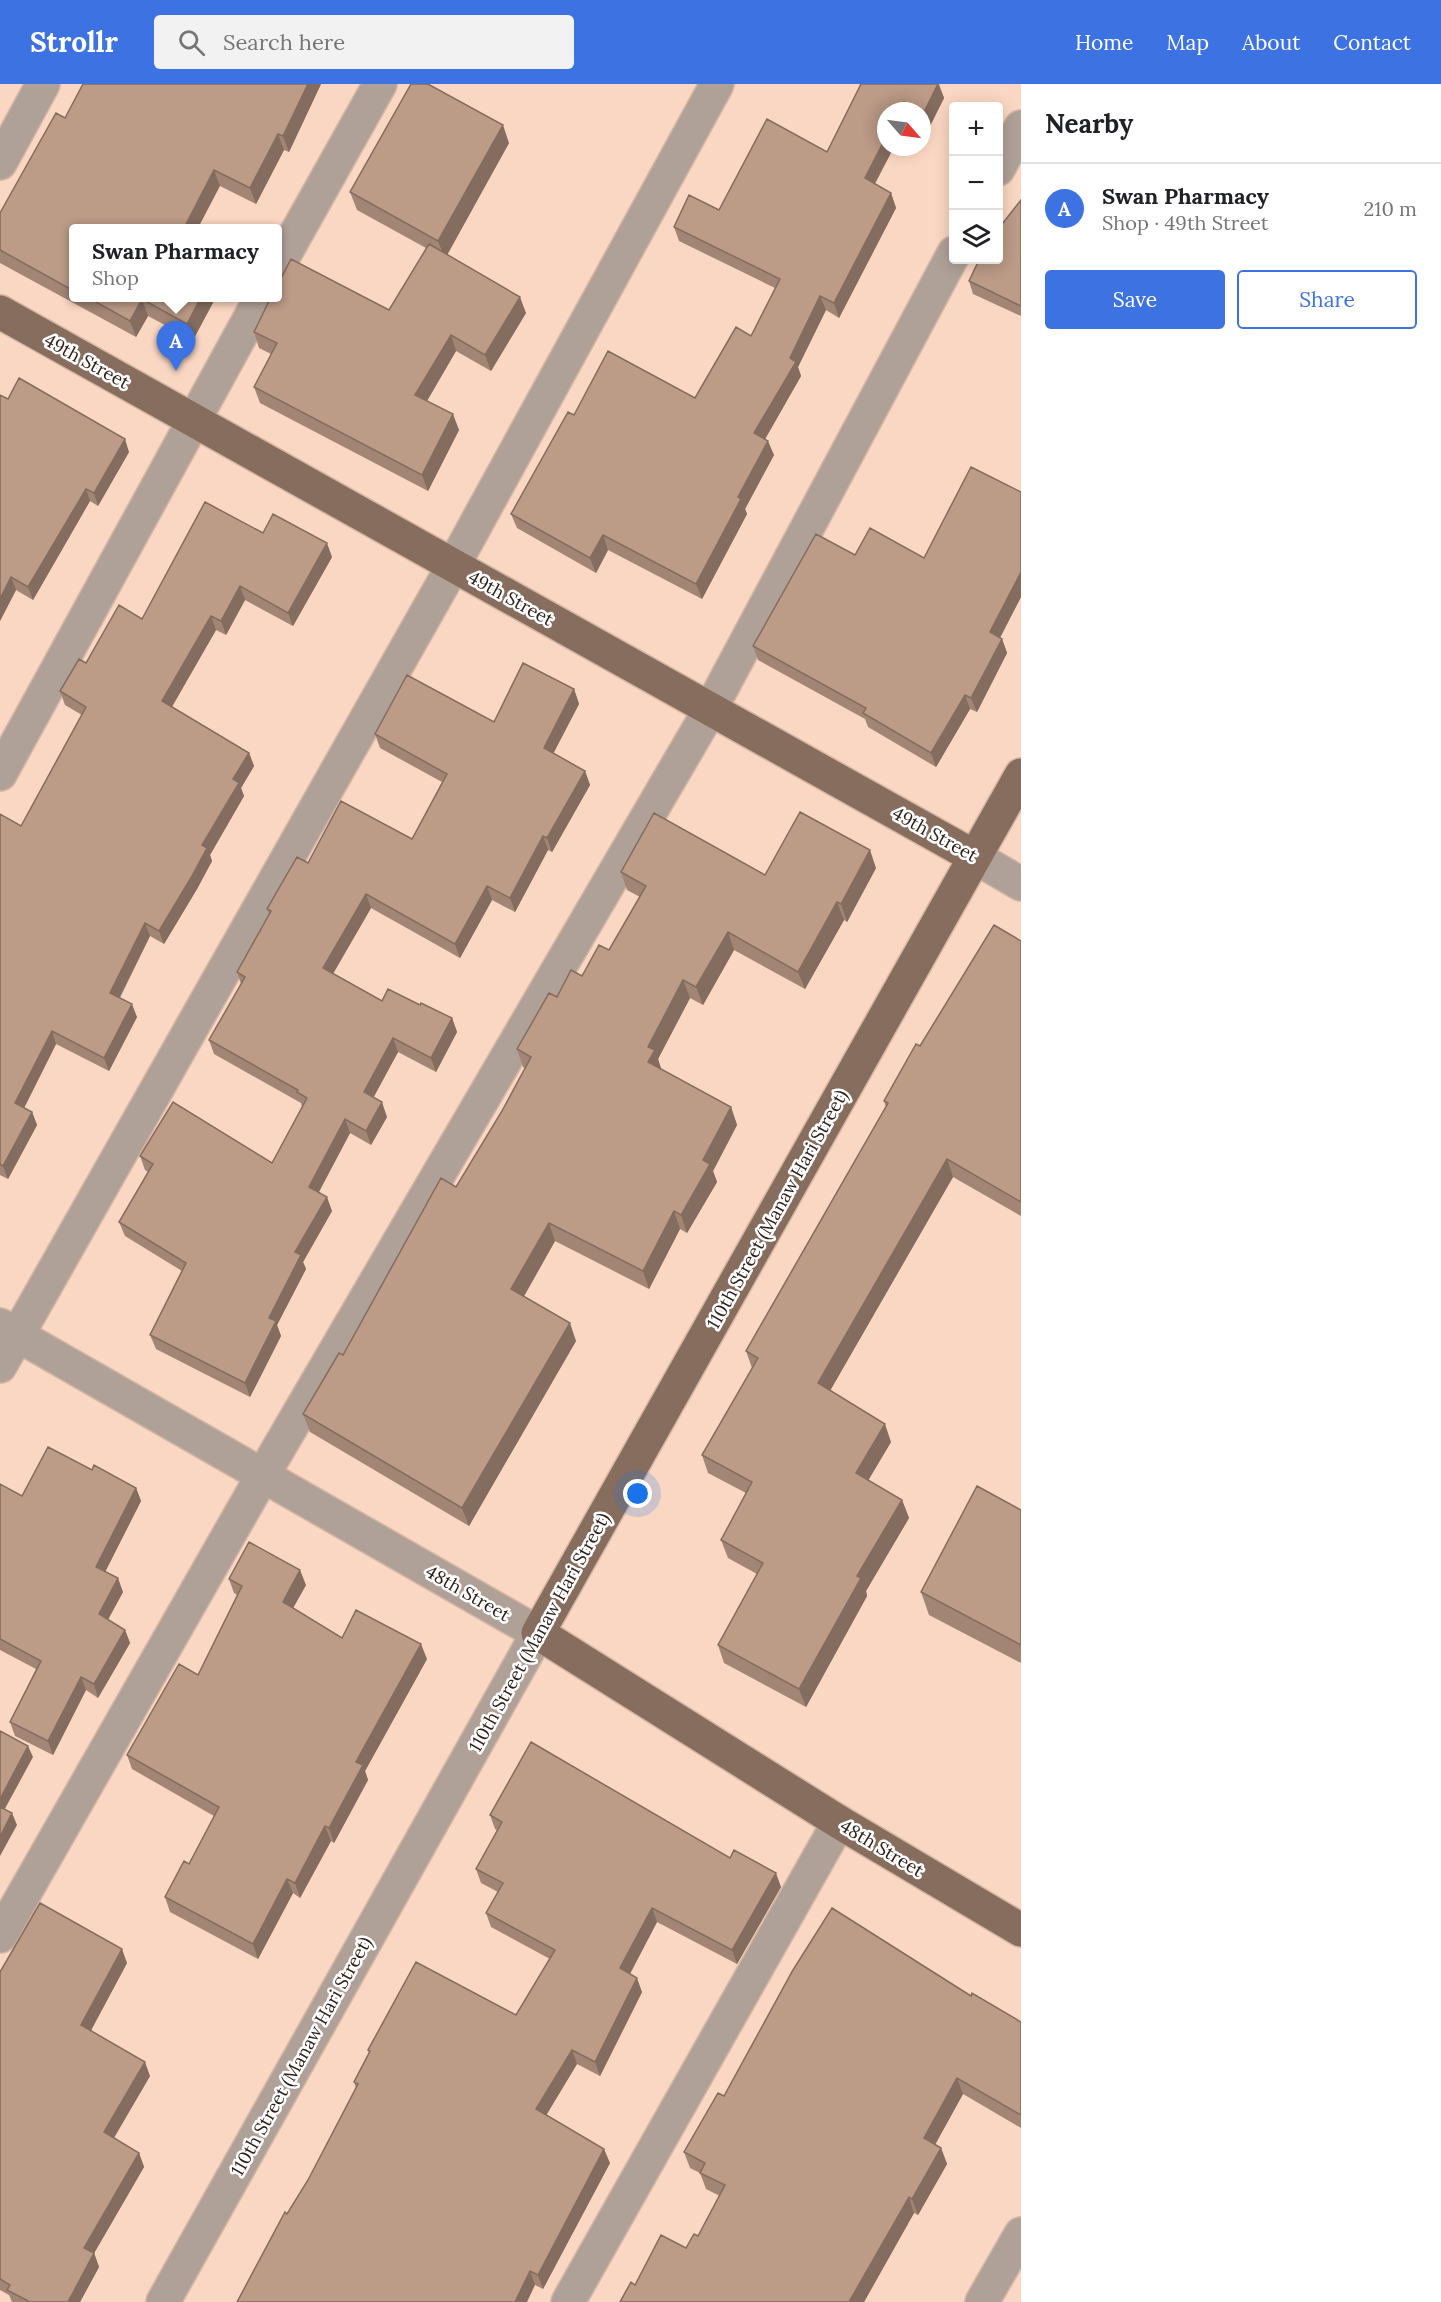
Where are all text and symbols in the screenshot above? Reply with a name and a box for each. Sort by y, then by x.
search box [154,15,574,69]
text: Strollr [30,24,118,60]
icon: search [175,26,208,59]
text: Search here [223,28,345,56]
text: Home [1075,29,1133,56]
text: Map [1166,29,1209,56]
text: About [1242,29,1300,56]
text: Contact [1333,29,1411,56]
north arrow [877,102,931,156]
map controls [949,102,1003,264]
button: + [949,102,1003,156]
text: Nearby [1045,107,1133,140]
button: − [949,156,1003,210]
text: Swan Pharmacy [1102,182,1269,210]
text: A [1058,196,1071,221]
text: 210 m [1363,196,1417,221]
button: layers [949,210,1003,264]
text: Shop · 49th Street [1102,210,1269,235]
popup [69,224,282,302]
text: Swan Pharmacy [92,237,259,265]
text: Shop [92,265,139,290]
button: Save [1045,270,1225,329]
button: Share [1237,270,1417,329]
pin: A [156,322,195,371]
street label: 49th Street [40,328,134,394]
street label: 49th Street [464,565,558,631]
street label: 49th Street [888,801,982,867]
street label: 110th Street (Manaw Hari Street) [702,1085,852,1333]
your location [623,1479,652,1508]
street label: 110th Street (Manaw Hari Street) [464,1508,614,1756]
street label: 48th Street [422,1560,514,1626]
street label: 48th Street [836,1814,928,1882]
street label: 110th Street (Manaw Hari Street) [226,1932,376,2180]

